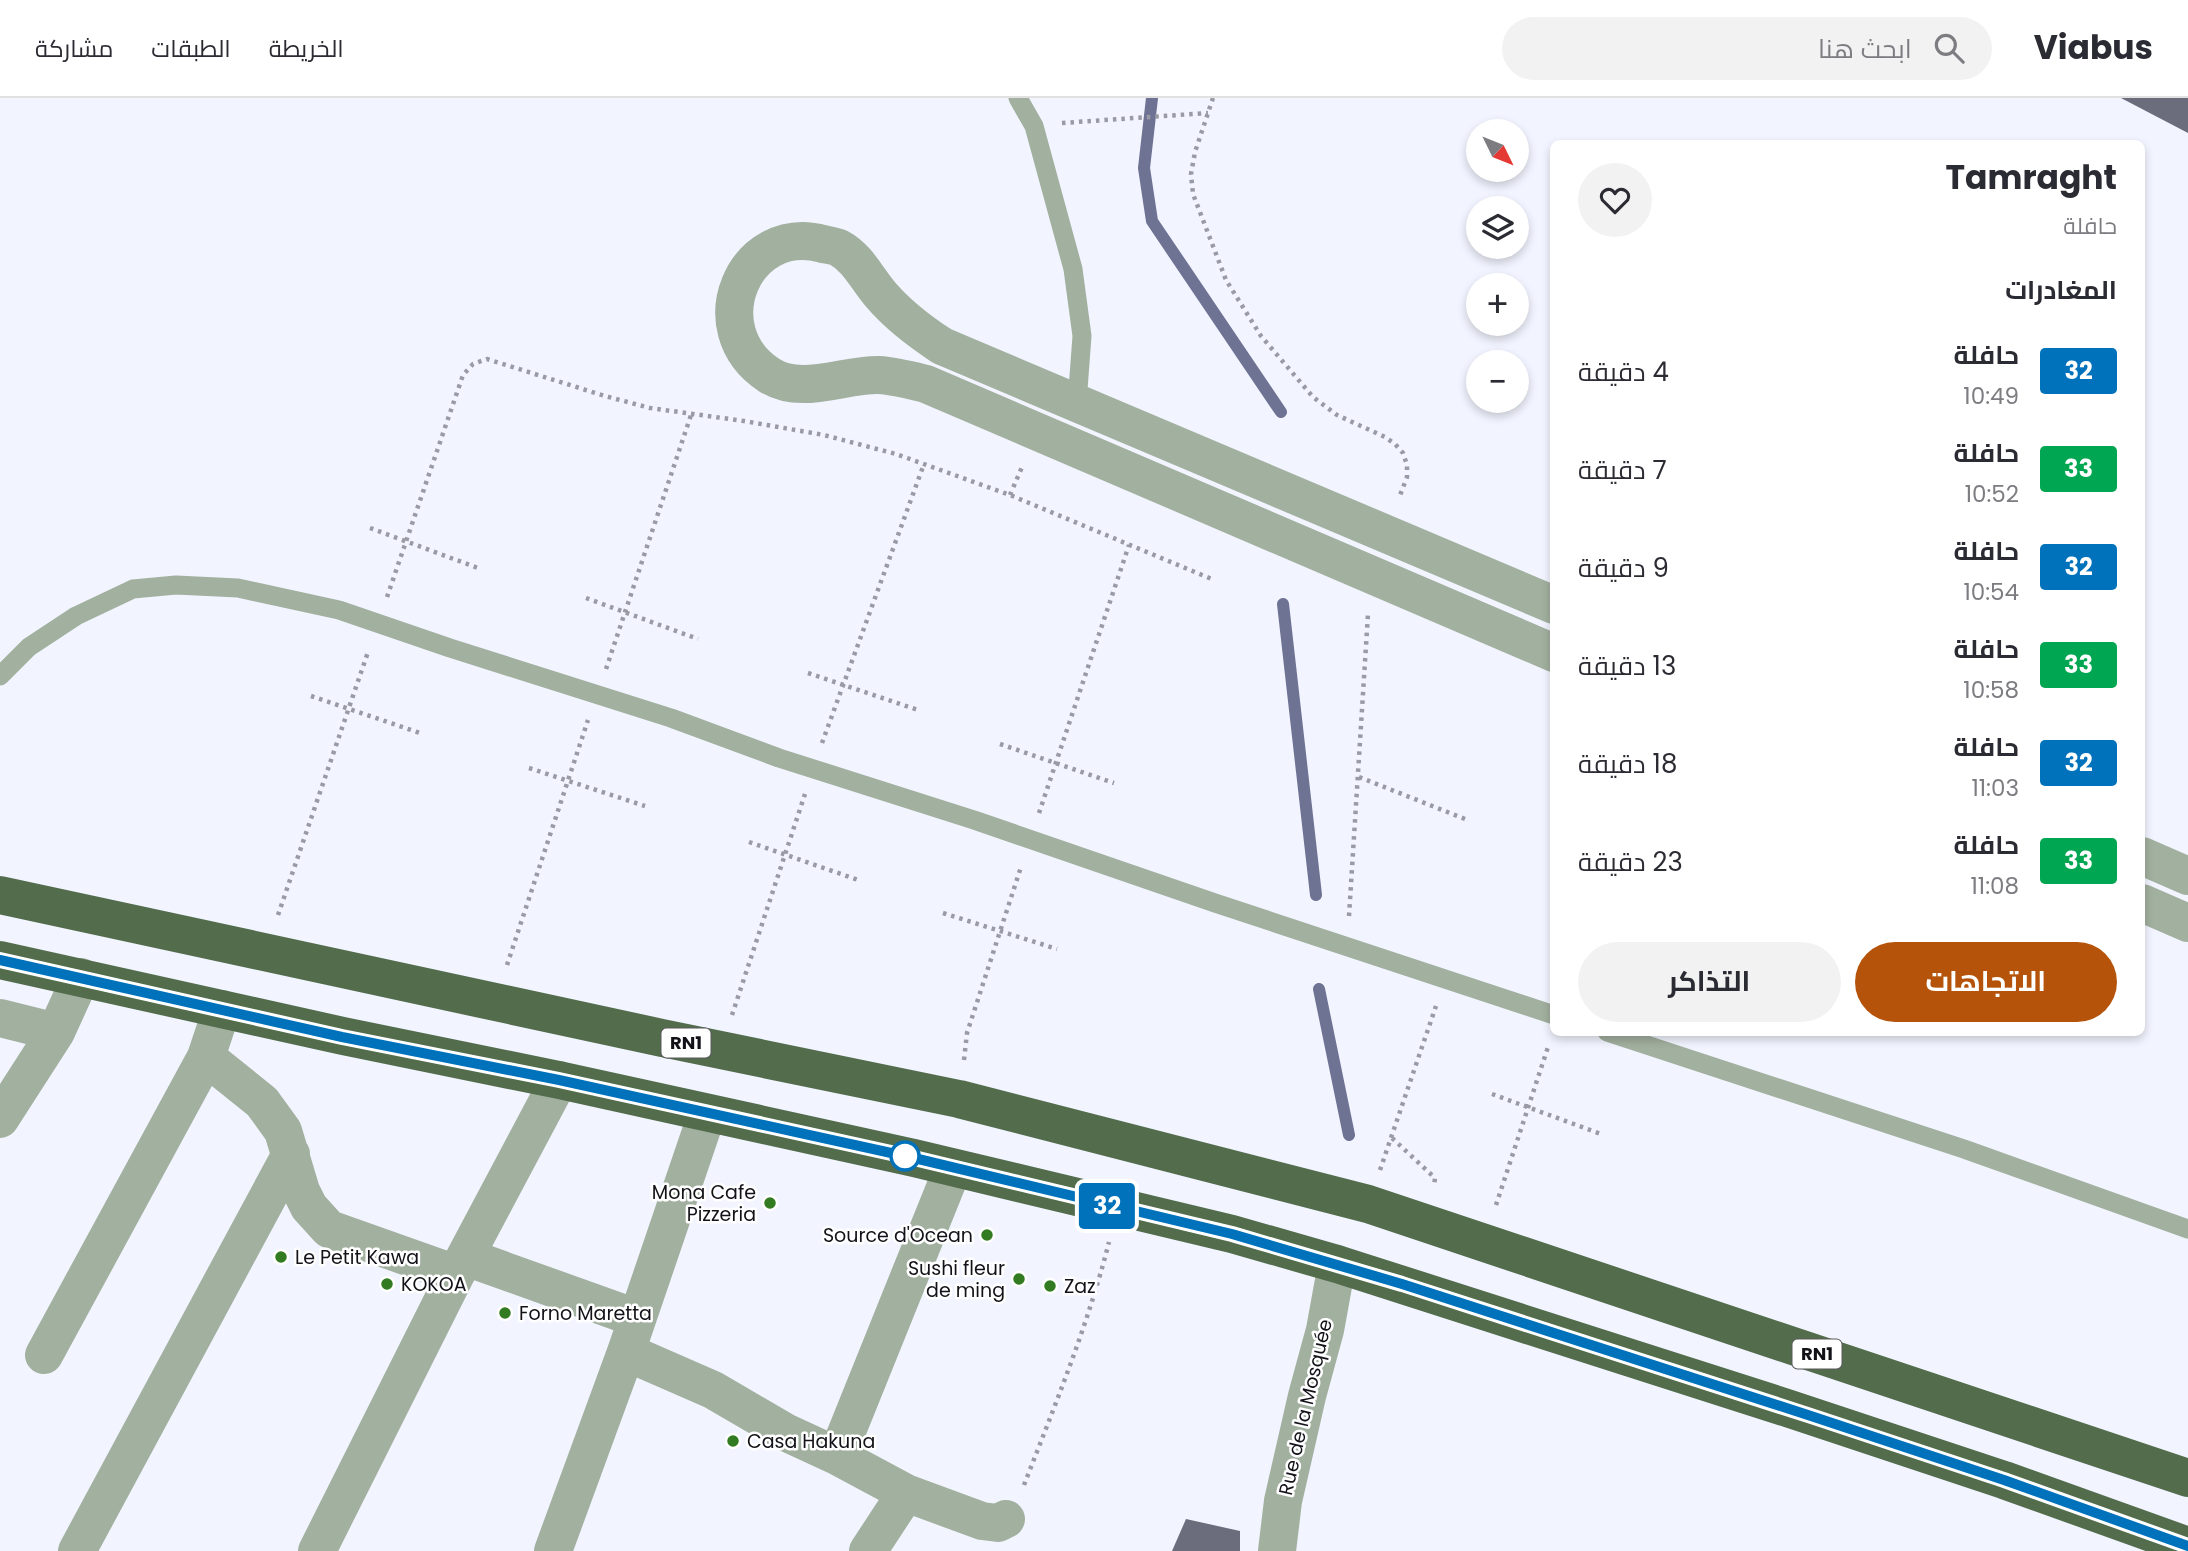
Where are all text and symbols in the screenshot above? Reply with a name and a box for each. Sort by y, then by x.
search box [1502,17,1992,80]
text: Viabus [2034,24,2153,71]
icon: search [1930,29,1968,67]
text: ابحث هنا [1818,31,1912,67]
text: مشاركة [35,32,113,65]
text: الطبقات [151,32,231,65]
text: الخريطة [269,32,344,65]
north arrow [1466,119,1530,182]
map controls [1466,119,1529,413]
text: Tamraght [1946,154,2117,201]
button: heart [1578,163,1652,237]
button: layers [1466,196,1529,259]
text: حافلة [2063,210,2117,242]
text: المغادرات [2005,272,2117,308]
button: + [1466,273,1529,336]
text: حافلة [1954,337,2019,373]
button: − [1466,350,1529,413]
text: 4 دقيقة [1578,354,1669,390]
text: 32 [2064,354,2093,387]
text: 10:49 [1963,380,2019,412]
text: حافلة [1954,435,2019,471]
text: 7 دقيقة [1578,452,1667,488]
text: 33 [2064,452,2093,485]
text: 10:52 [1965,478,2019,510]
text: حافلة [1954,533,2019,569]
text: 9 دقيقة [1578,550,1669,586]
text: 32 [2064,550,2093,583]
text: 10:54 [1963,576,2019,608]
text: حافلة [1954,631,2019,667]
text: 13 دقيقة [1578,648,1676,684]
text: 33 [2064,648,2093,681]
text: 10:58 [1963,674,2019,706]
text: حافلة [1954,729,2019,765]
text: 18 دقيقة [1578,746,1677,782]
text: 32 [2064,746,2093,779]
text: 11:03 [1971,772,2019,804]
text: حافلة [1954,827,2019,863]
text: 23 دقيقة [1578,844,1683,880]
text: 33 [2064,844,2093,877]
text: 11:08 [1970,870,2019,902]
button: التذاكر [1578,942,1841,1022]
button: الاتجاهات [1855,942,2117,1022]
road number: RN1 [662,1028,710,1058]
unlabelled marker [890,1141,920,1171]
place label: Mona Cafe Pizzeria [652,1179,756,1228]
line badge: 32 [1076,1183,1138,1229]
text: 32 [1093,1189,1121,1222]
marker: Mona Cafe Pizzeria [762,1195,778,1211]
place label: Source d'Ocean [823,1222,973,1249]
marker: Source d'Ocean [979,1227,995,1243]
place label: Le Petit Kawa [295,1244,419,1271]
marker: Le Petit Kawa [273,1249,289,1265]
place label: Sushi fleur de ming [908,1255,1005,1304]
place label: KOKOA [401,1271,467,1298]
marker: Sushi fleur de ming [1011,1271,1027,1287]
place label: Zaz [1064,1273,1096,1300]
marker: KOKOA [379,1276,395,1292]
marker: Zaz [1042,1278,1058,1294]
place label: Forno Maretta [519,1300,652,1327]
marker: Forno Maretta [497,1305,513,1321]
street label: Rue de la Mosquée [1272,1316,1339,1498]
road number: RN1 [1792,1339,1842,1368]
place label: Casa Hakuna [747,1428,875,1455]
marker: Casa Hakuna [725,1433,741,1449]

